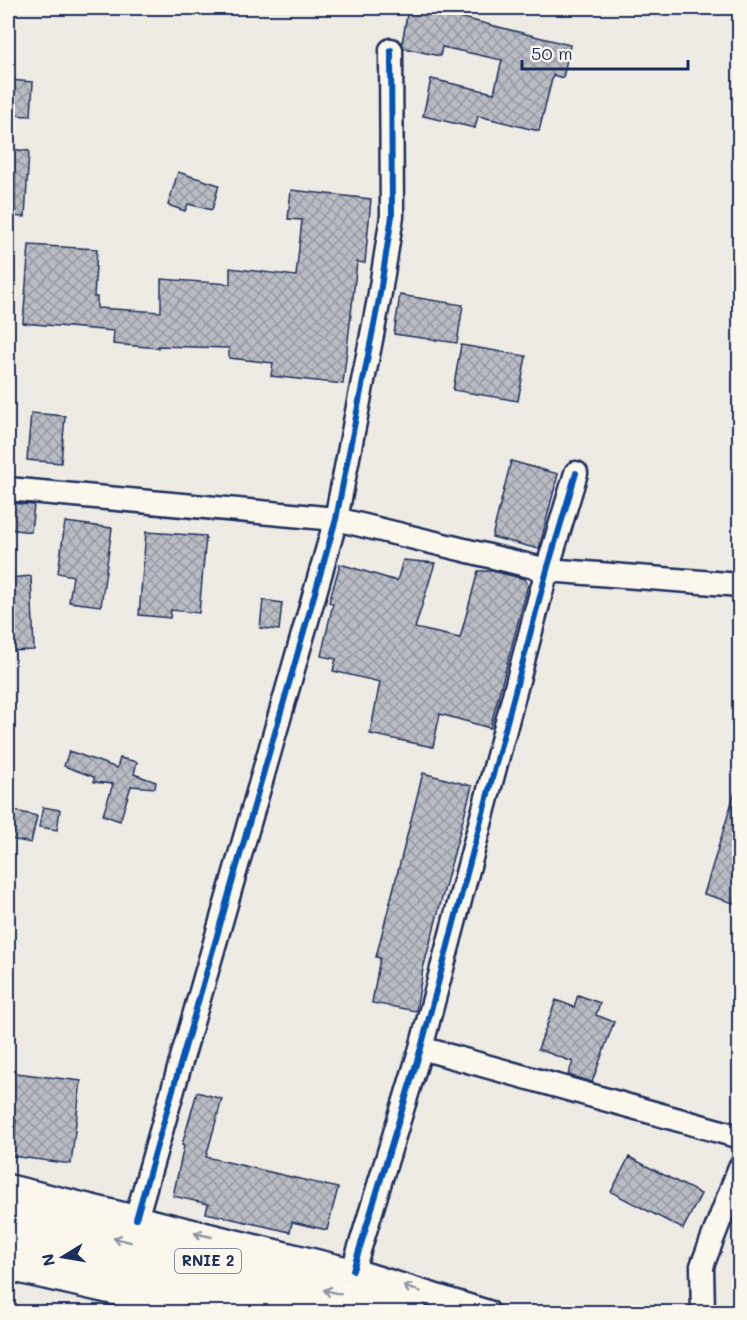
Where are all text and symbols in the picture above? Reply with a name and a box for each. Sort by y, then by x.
scale bar [522,33,688,71]
text: 50 m [531,41,573,65]
north arrow [33,1227,93,1287]
one-way arrow [194,1228,213,1240]
one-way arrow [113,1234,132,1246]
road number: RNIE 2 [175,1249,241,1273]
text: N [36,1252,59,1268]
one-way arrow [403,1283,422,1294]
one-way arrow [323,1286,342,1297]

